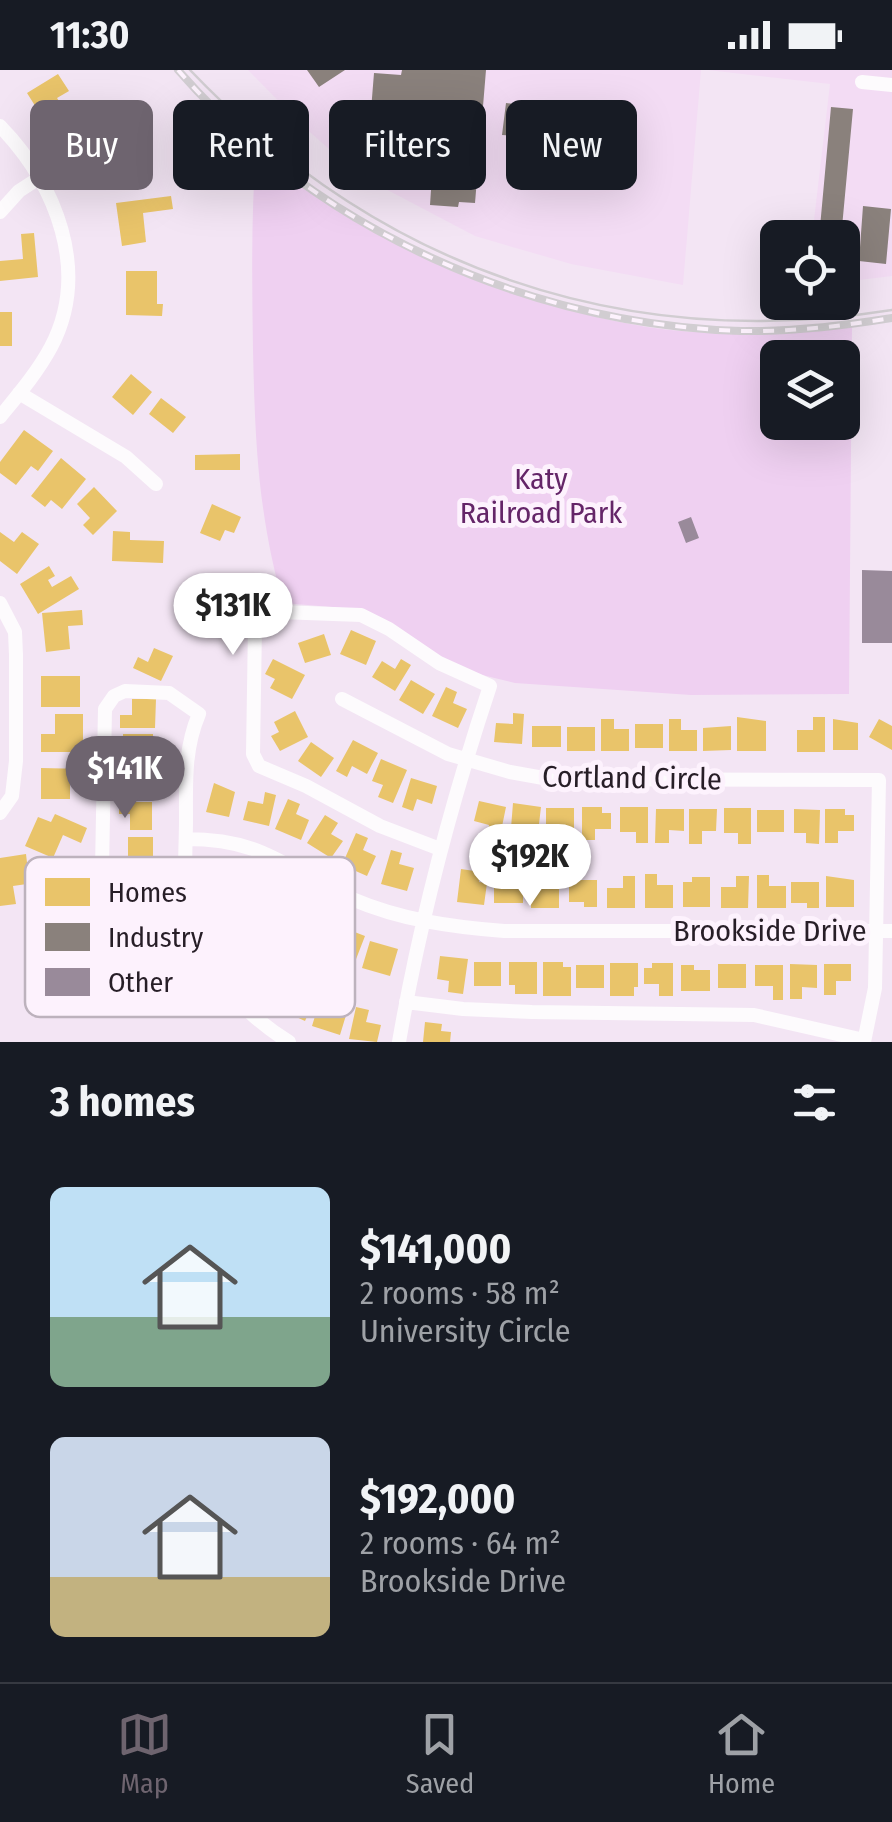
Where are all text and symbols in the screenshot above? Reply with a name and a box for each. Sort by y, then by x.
text: 11:30 [50,12,130,58]
chip: Buy [30,100,153,190]
chip: Rent [173,100,309,190]
chip: Filters [329,100,486,190]
chip: New [506,100,637,190]
map controls [760,220,860,440]
button: locate [760,220,860,320]
button: layers [760,340,860,440]
park label: Katy Railroad Park [460,461,622,531]
pin: $131K [163,573,303,658]
text: $131K [196,586,270,624]
pin: $141K [55,736,195,821]
text: $141K [88,749,162,787]
street label: Cortland Circle [542,758,722,798]
pin: $192K [460,824,600,909]
text: $192K [491,837,569,875]
legend [25,857,355,1017]
text: Homes [108,876,187,909]
street label: Brookside Drive [673,913,867,949]
text: Industry [108,921,204,954]
text: Other [108,966,173,999]
icon: filters [787,1075,842,1130]
text: 3 homes [50,1077,195,1127]
text: $141,000 [360,1224,511,1274]
icon: home [130,1227,250,1347]
text: 2 rooms · 58 m² [360,1274,560,1312]
text: University Circle [360,1312,571,1350]
text: $192,000 [360,1474,515,1524]
icon: home [130,1477,250,1597]
text: 2 rooms · 64 m² [360,1524,561,1562]
text: Brookside Drive [360,1562,566,1600]
tab: Map [117,1707,172,1800]
tab: Saved [406,1707,474,1800]
tab: Home [708,1707,775,1800]

